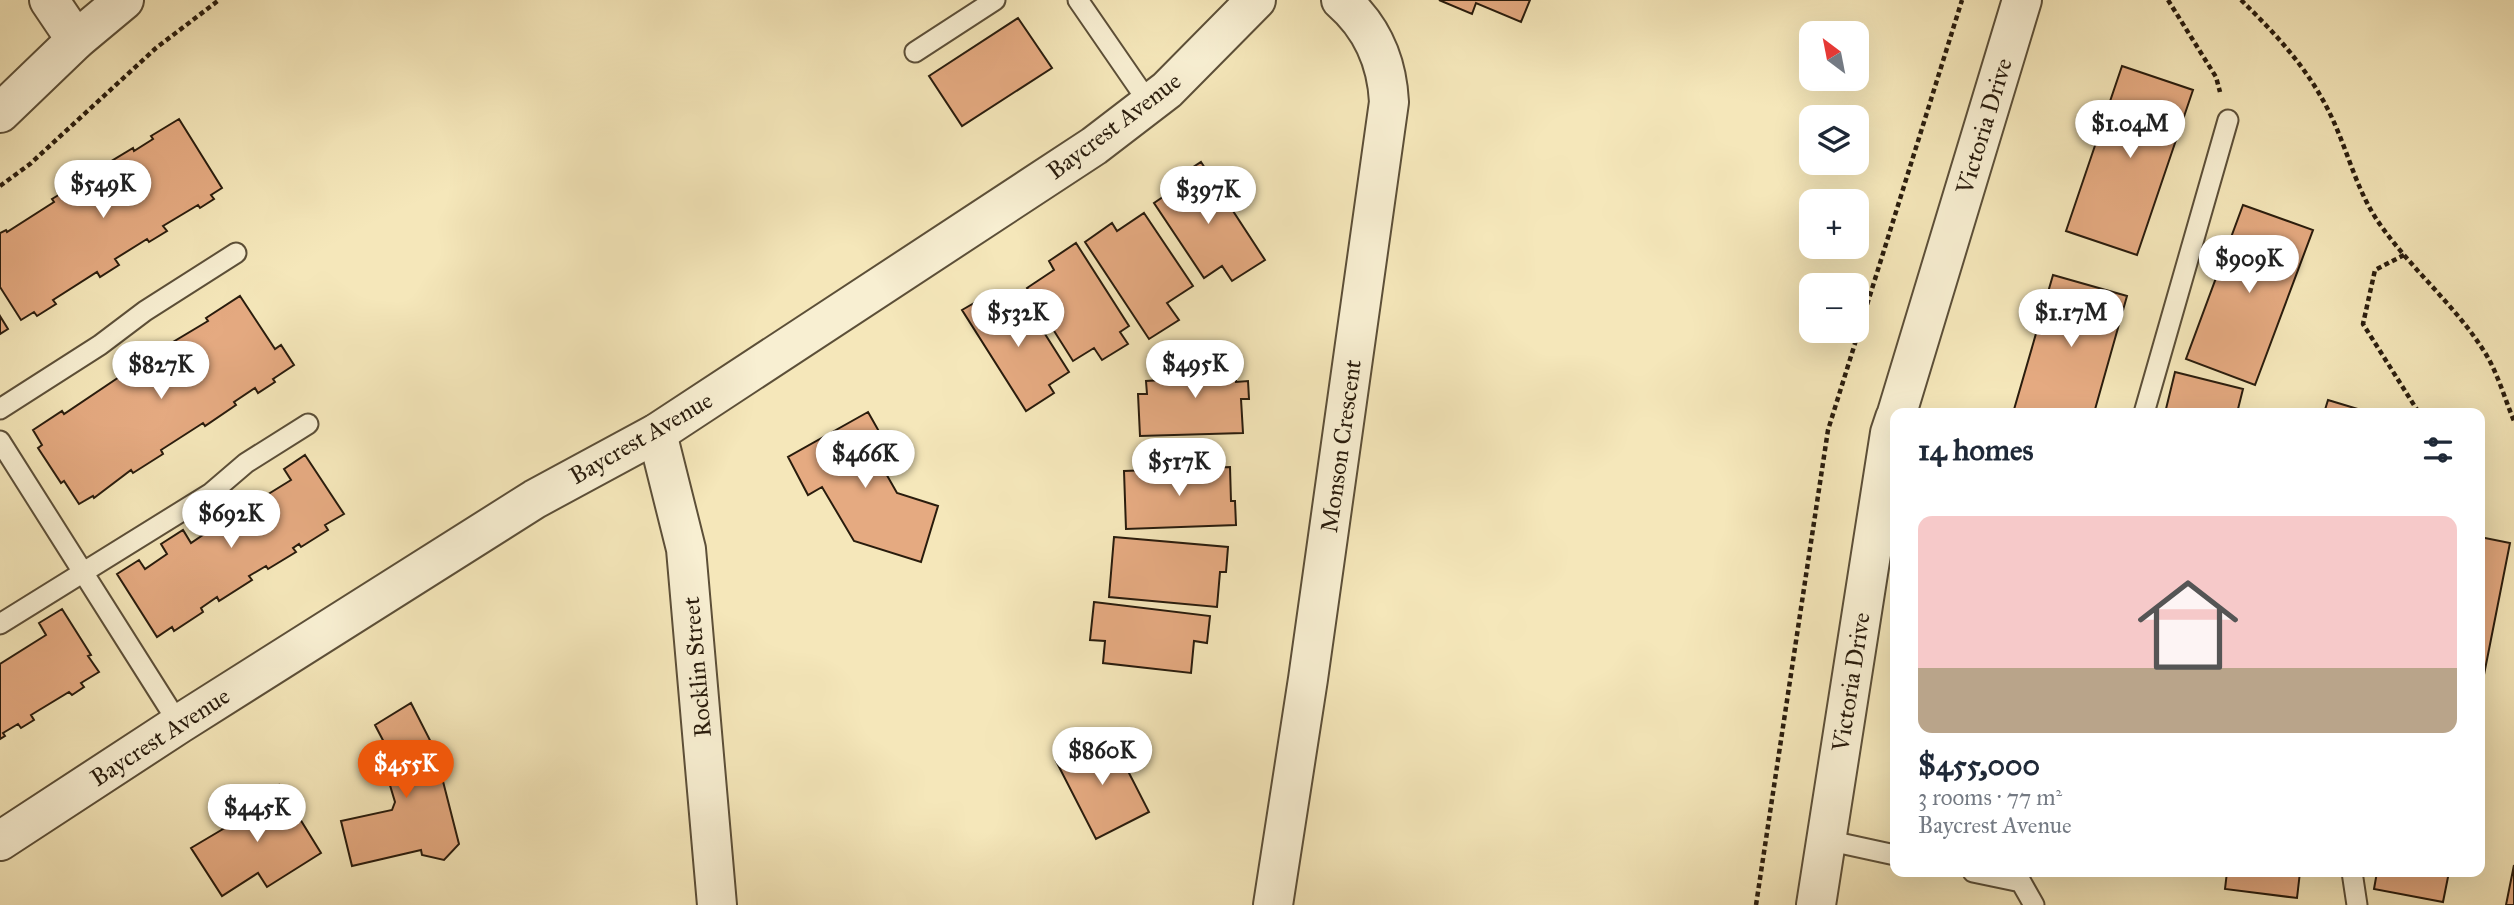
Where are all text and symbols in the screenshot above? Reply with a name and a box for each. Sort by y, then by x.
north arrow [1799,21,1869,91]
map controls [1799,21,1869,343]
street label: Victoria Drive [1949,54,2019,198]
street label: Baycrest Avenue [1041,66,1187,186]
pin: $1.04M [2073,100,2187,160]
button: layers [1799,105,1869,175]
text: $1.04M [2091,109,2169,137]
pin: $549K [54,160,152,220]
pin: $397K [1159,166,1257,226]
text: $549K [70,169,136,197]
text: $397K [1176,175,1240,203]
button: + [1799,189,1869,259]
pin: $909K [2200,236,2298,295]
text: $909K [2215,244,2283,272]
button: − [1799,273,1869,343]
pin: $532K [969,290,1067,349]
pin: $1.17M [2014,290,2128,349]
text: $532K [987,298,1049,326]
text: $1.17M [2035,298,2107,326]
pin: $495K [1146,340,1244,400]
pin: $827K [112,342,210,401]
text: $495K [1162,349,1228,377]
text: $827K [128,350,194,378]
street label: Monson Crescent [1314,357,1368,534]
street label: Baycrest Avenue [564,385,718,491]
pin: $466K [816,430,914,490]
icon: filters [2419,431,2457,469]
text: 14 homes [1918,432,2033,468]
pin: $517K [1130,438,1228,498]
text: $466K [832,439,898,467]
text: $517K [1148,447,1210,475]
pin: $692K [182,490,280,550]
text: $692K [198,499,264,527]
icon: home [2125,562,2251,688]
street label: Rocklin Street [676,595,718,739]
street label: Victoria Drive [1825,610,1877,755]
street label: Baycrest Avenue [85,681,235,793]
pin: $860K [1053,728,1151,787]
text: $860K [1068,736,1136,764]
pin: $455K [357,740,455,800]
text: $455,000 [1918,747,2040,783]
text: $455K [374,749,438,777]
text: 3 rooms · 77 m² [1918,783,2062,811]
pin: $445K [208,784,306,844]
text: $445K [224,793,290,821]
text: Baycrest Avenue [1918,811,2072,839]

